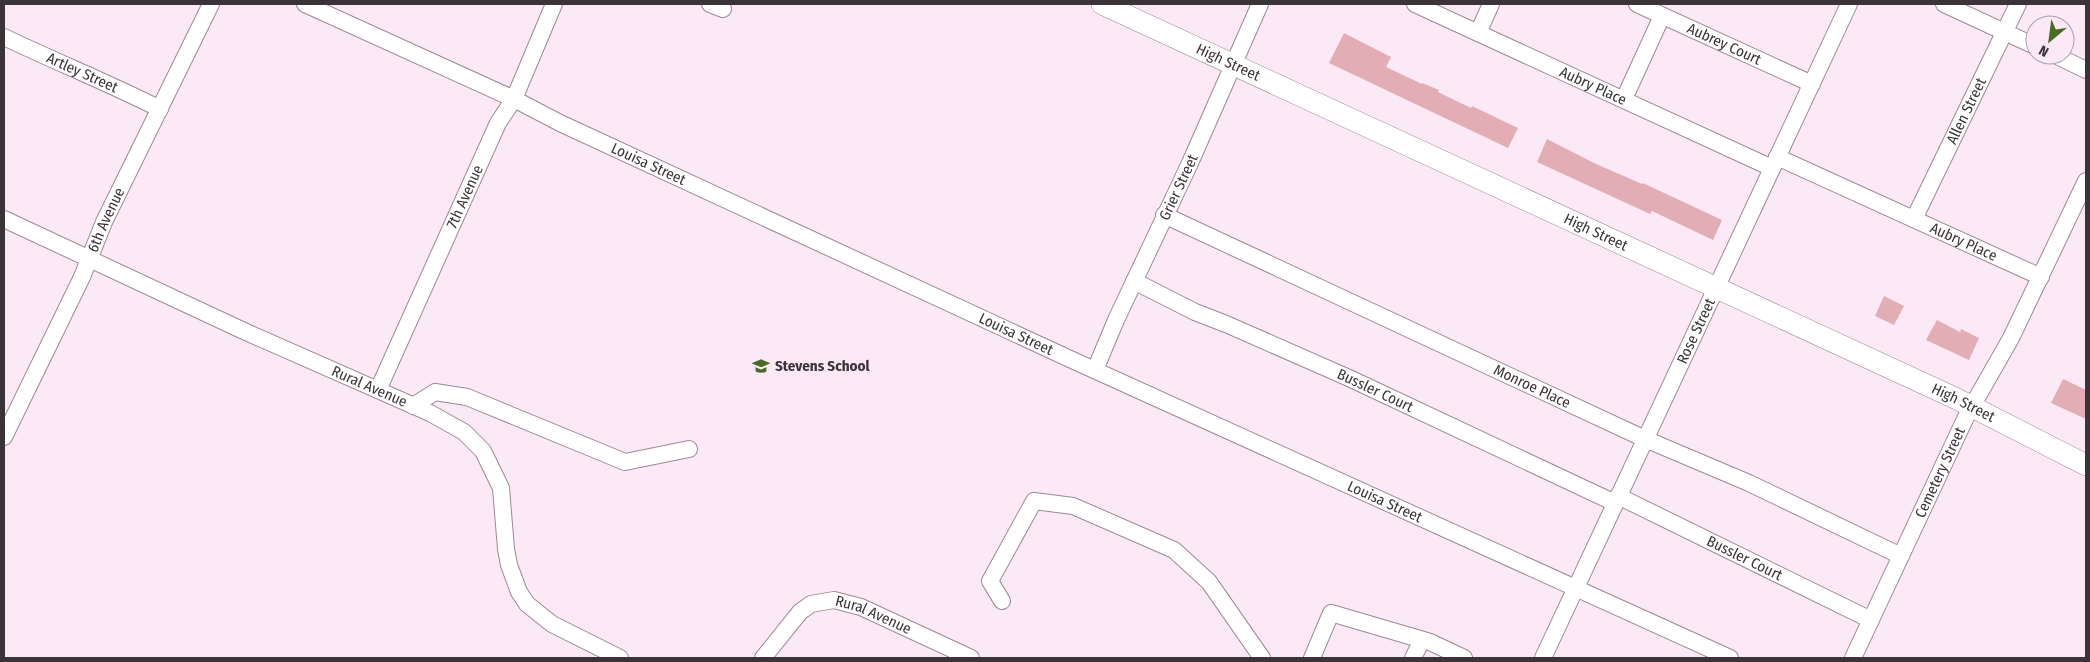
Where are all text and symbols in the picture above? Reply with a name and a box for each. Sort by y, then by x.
north arrow [2025,15,2075,65]
street label: Aubrey Court [1684,19,1764,69]
street label: High Street [1193,40,1263,85]
text: N [2036,41,2052,60]
street label: Artley Street [44,49,121,97]
street label: Aubry Place [1557,63,1629,109]
street label: Allen Street [1943,75,1990,147]
street label: Louisa Street [608,139,689,189]
street label: Grier Street [1155,151,1202,223]
street label: 7th Avenue [443,162,487,231]
street label: 6th Avenue [84,185,128,255]
street label: High Street [1561,210,1631,255]
street label: Aubry Place [1927,219,2000,265]
street label: Rose Street [1673,295,1719,367]
street label: Louisa Street [976,309,1056,359]
school or university icon: Stevens School [751,356,771,376]
place label: Stevens School [775,357,871,375]
street label: Monroe Place [1491,361,1573,412]
street label: Rural Avenue [329,362,410,411]
street label: Bussler Court [1334,365,1416,416]
street label: High Street [1929,380,1998,426]
street label: Cemetery Street [1911,424,1969,521]
street label: Louisa Street [1345,477,1425,526]
street label: Bussler Court [1704,532,1786,584]
street label: Rural Avenue [833,592,914,638]

